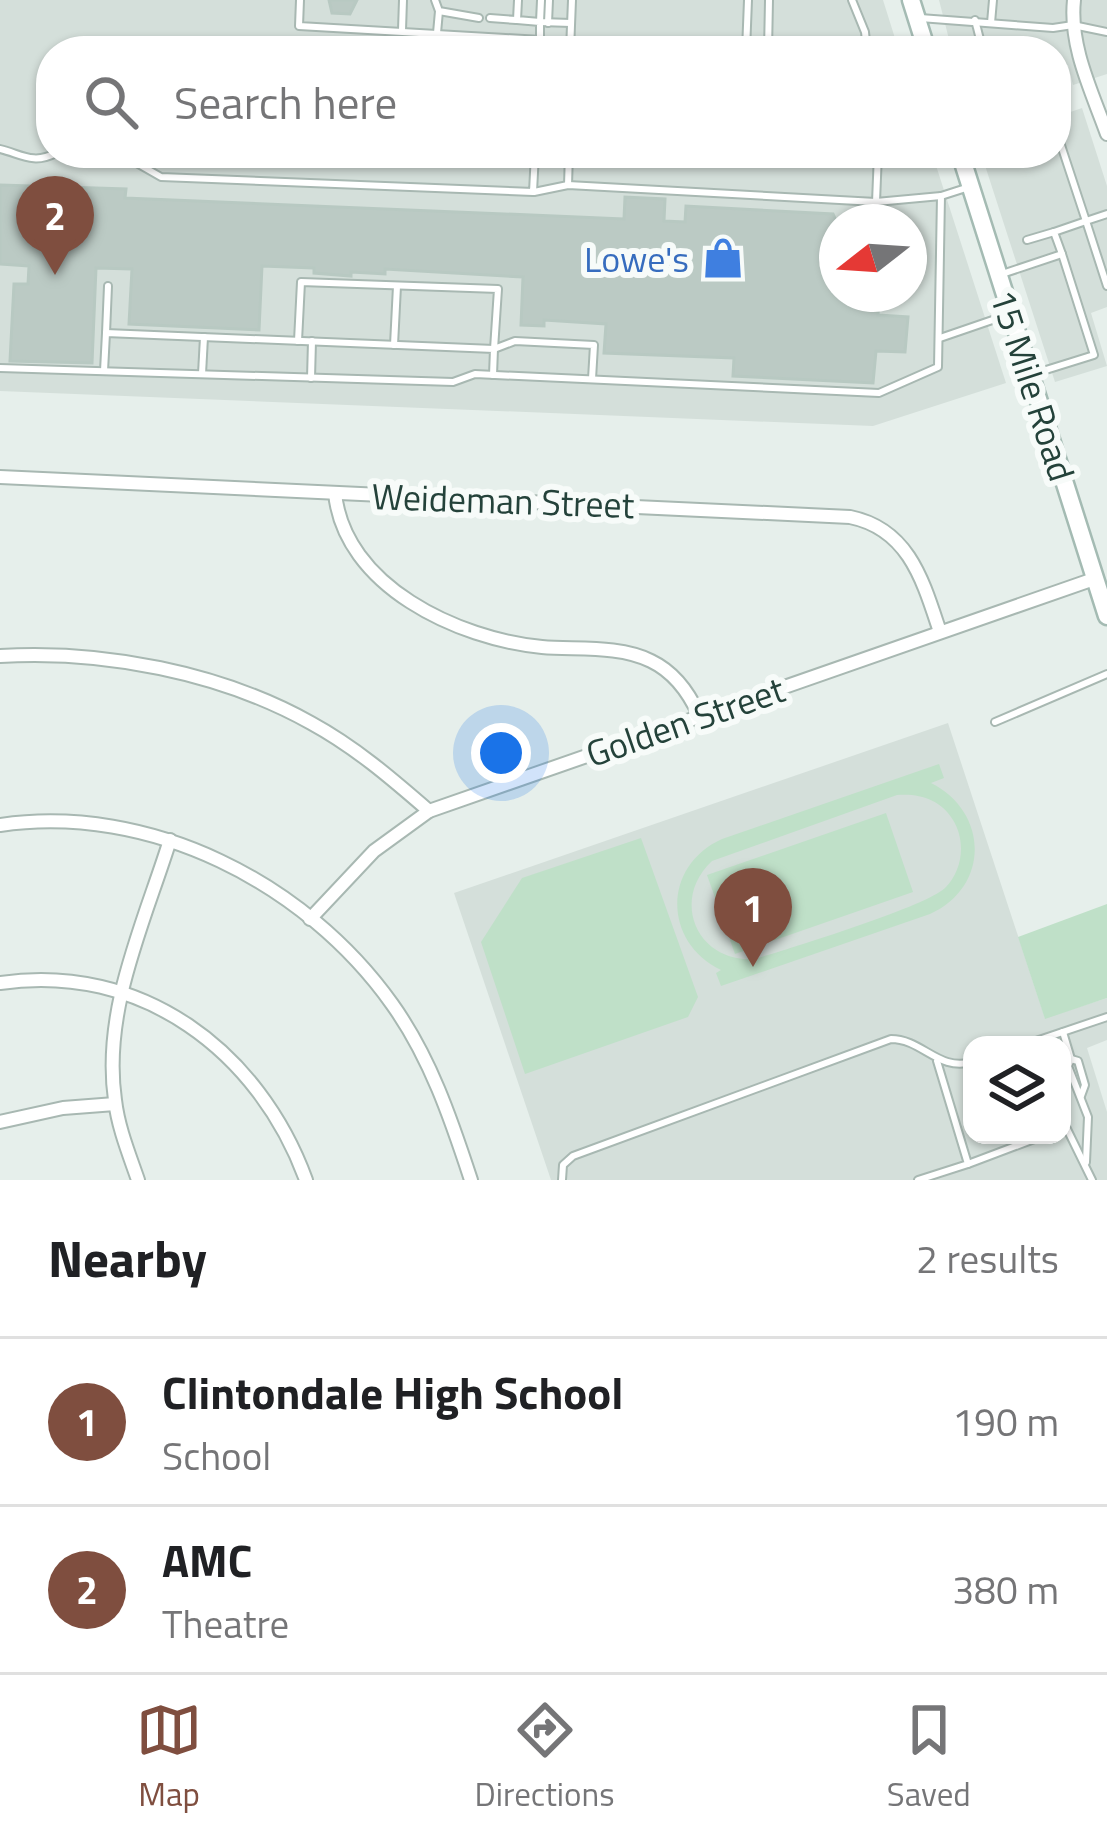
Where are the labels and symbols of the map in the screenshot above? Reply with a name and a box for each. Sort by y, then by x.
pin: 2 [16,176,94,275]
north arrow [819,204,927,312]
place label: Lowe's [584,231,689,286]
shop icon: Lowe's [700,235,746,281]
street label: 15 Mile Road [976,282,1090,488]
street label: Weideman Street [371,468,636,532]
street label: Golden Street [578,661,792,781]
your location [471,723,531,783]
pin: 1 [714,868,792,967]

